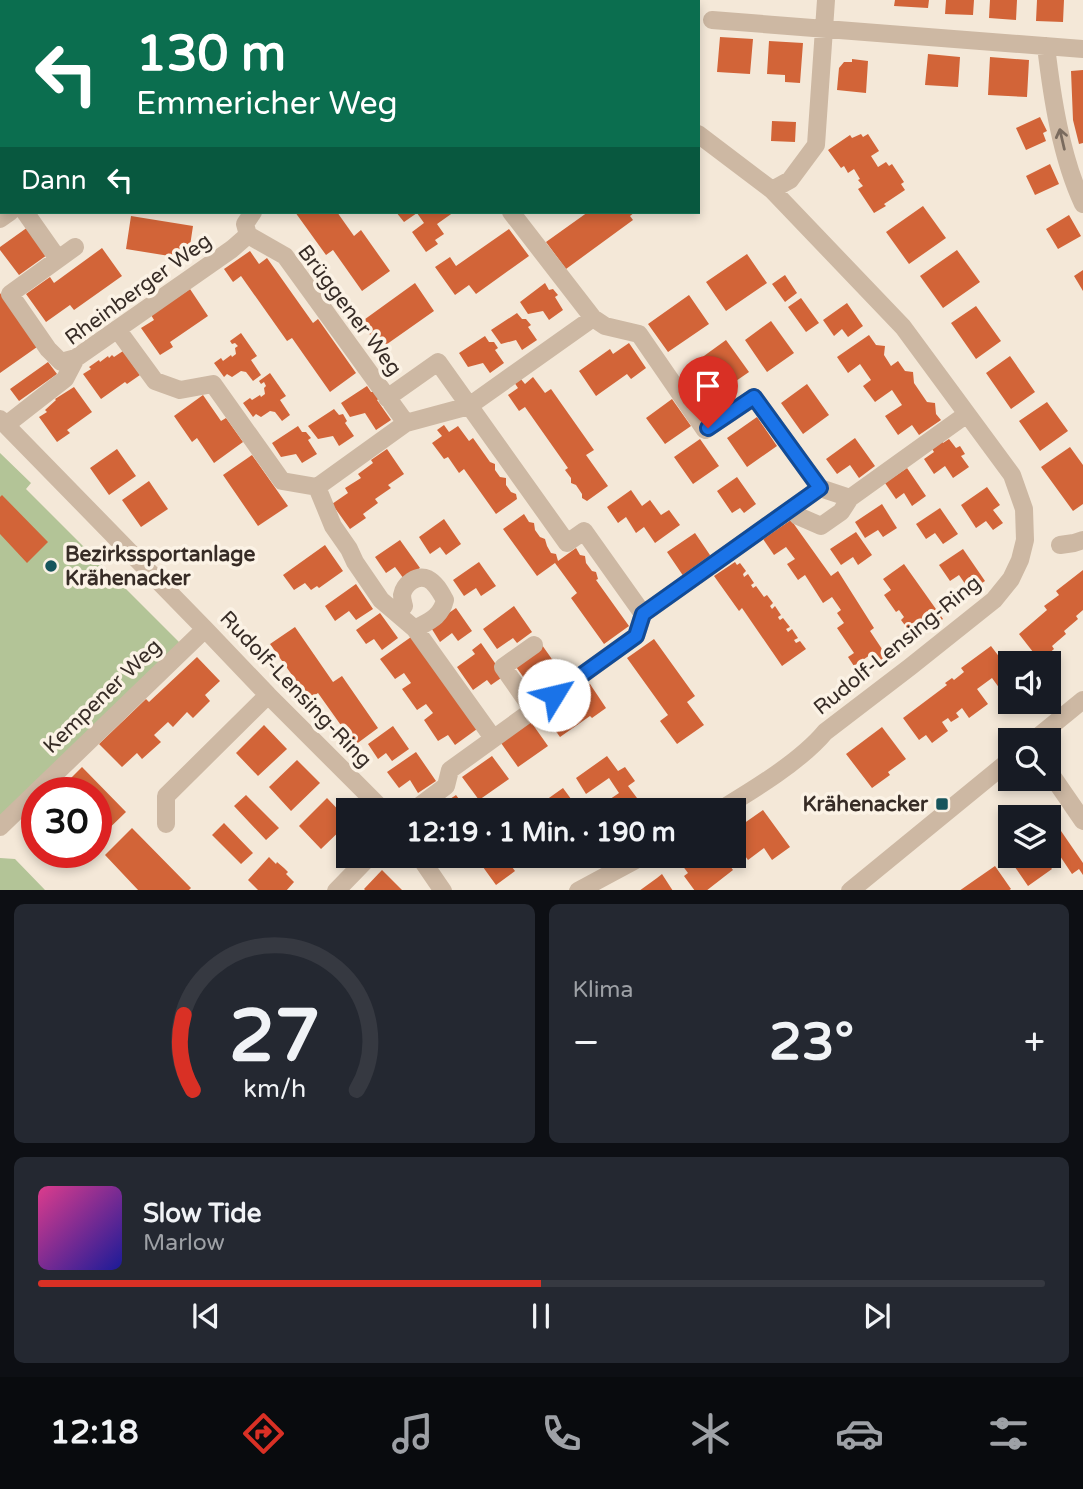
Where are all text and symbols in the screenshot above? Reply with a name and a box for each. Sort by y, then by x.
text: 130 m [136,25,286,84]
icon: left [21,28,112,119]
text: Emmericher Weg [136,85,398,123]
one-way arrow [1055,128,1068,151]
icon: left [101,161,139,199]
text: Dann [21,165,87,196]
street label: Rheinberger Weg [60,228,216,351]
street label: Brüggener Weg [292,240,407,381]
pin [678,356,738,428]
icon: arrive [689,367,727,405]
place label: Bezirkssportanlage Krähenacker [65,542,256,591]
marker: Bezirkssportanlage Krähenacker [43,558,59,574]
street label: Rudolf-Lensing-Ring [809,570,986,721]
street label: Rudolf-Lensing-Ring [214,606,377,773]
street label: Kempener Weg [38,634,166,759]
map controls [998,651,1061,868]
button: sound [998,651,1061,714]
position arrow [517,658,591,732]
button: search [998,728,1061,791]
speed limit sign: 30 [21,777,112,868]
place label: Krähenacker [802,792,929,817]
marker: Krähenacker [934,796,950,812]
button: layers [998,805,1061,868]
text: 12:19 · 1 Min. · 190 m [406,817,676,848]
text: Klima [573,976,633,1004]
text: 27 [229,993,320,1081]
text: 23° [769,1011,854,1074]
text: − [573,1020,600,1066]
text: + [1024,1020,1045,1066]
text: km/h [243,1073,306,1103]
text: Slow Tide [143,1198,261,1229]
text: Marlow [143,1229,225,1257]
icon: previous [187,1297,225,1335]
icon: pause [522,1297,560,1335]
icon: next [858,1297,896,1335]
icon: directions [239,1409,288,1458]
icon: music [388,1409,437,1458]
icon: phone [537,1409,586,1458]
icon: climate [686,1409,735,1458]
icon: car [835,1409,884,1458]
icon: filters [984,1409,1033,1458]
text: 12:18 [50,1414,139,1452]

